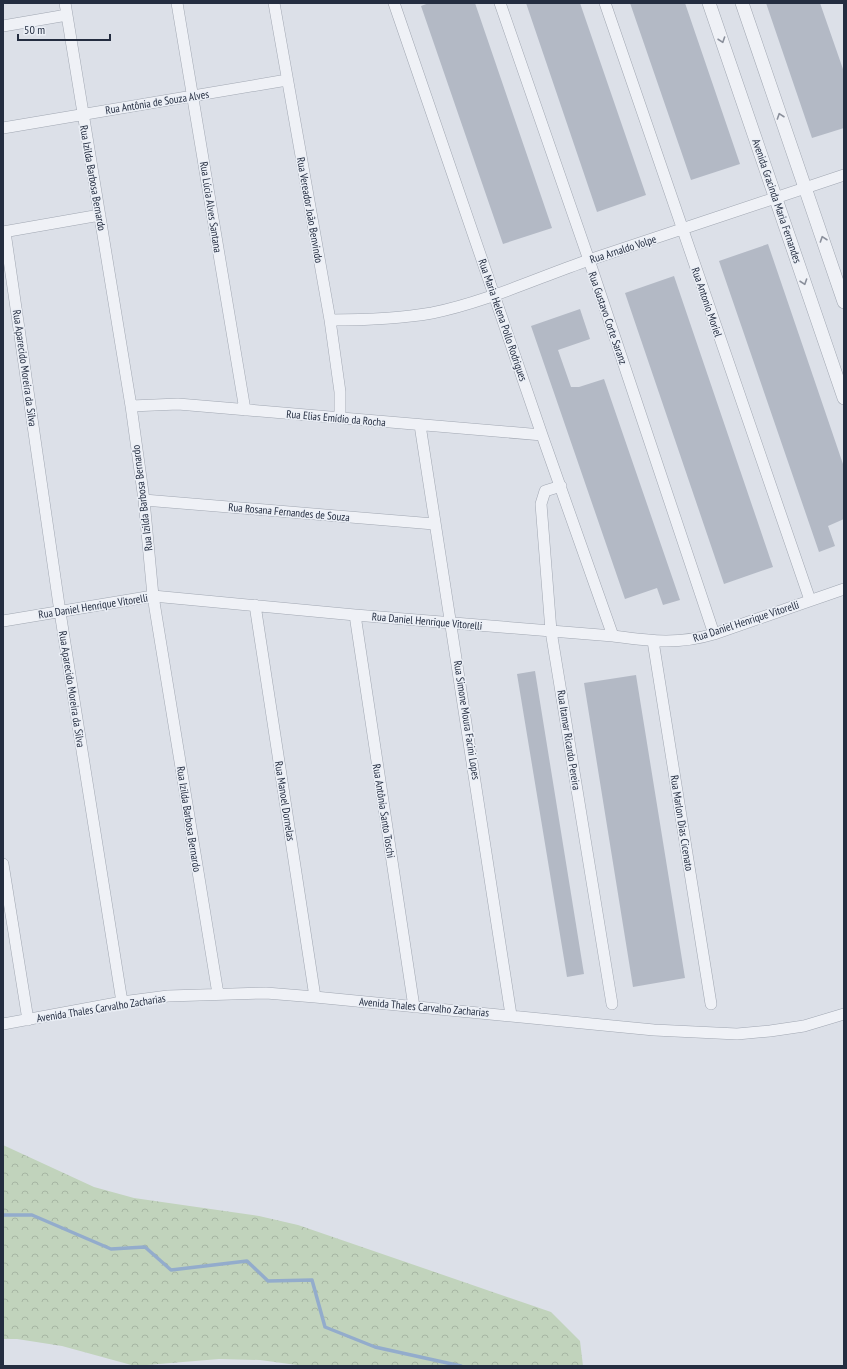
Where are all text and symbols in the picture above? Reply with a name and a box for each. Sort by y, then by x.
scale bar [18,16,110,42]
text: 50 m [24,22,45,37]
one-way arrow [717,36,726,43]
street label: Rua Antônia de Souza Alves [104,87,210,117]
one-way arrow [777,112,785,119]
street label: Rua Izilda Barbosa Bernardo [77,124,109,232]
street label: Avenida Gracinda Maria Fernandes [749,137,805,265]
street label: Rua Vereador João Benvindo [294,156,326,264]
street label: Rua Lúcia Alves Santana [197,160,225,254]
street label: Rua Arnaldo Volpe [588,231,659,266]
one-way arrow [819,235,827,242]
street label: Rua Maria Helena Pollo Rodrigues [475,257,531,383]
street label: Rua Antonio Moriel [689,265,726,339]
street label: Rua Gustavo Corte Saranz [586,270,630,366]
one-way arrow [800,279,808,286]
street label: Rua Aparecido Moreira da Silva [10,309,40,427]
street label: Rua Elias Emídio da Rocha [286,407,386,429]
street label: Rua Izilda Barbosa Bernardo [129,444,155,552]
street label: Rua Rosana Fernandes de Souza [228,500,350,524]
street label: Rua Daniel Henrique Vitorelli [37,590,149,622]
street label: Rua Daniel Henrique Vitorelli [691,597,801,645]
street label: Rua Daniel Henrique Vitorelli [371,609,483,633]
street label: Rua Aparecido Moreira da Silva [56,630,88,748]
street label: Rua Simone Moura Facini Lopes [451,659,483,781]
street label: Rua Itamar Ricardo Pereira [554,689,584,791]
street label: Rua Manoel Dornelas [272,760,298,842]
street label: Rua Antônia Santo Toschi [370,763,398,859]
street label: Rua Izilda Barbosa Bernardo [174,765,204,873]
street label: Rua Marlon Dias Cicenato [668,774,697,872]
street label: Avenida Thales Carvalho Zacharias [35,991,167,1025]
street label: Avenida Thales Carvalho Zacharias [358,994,490,1020]

